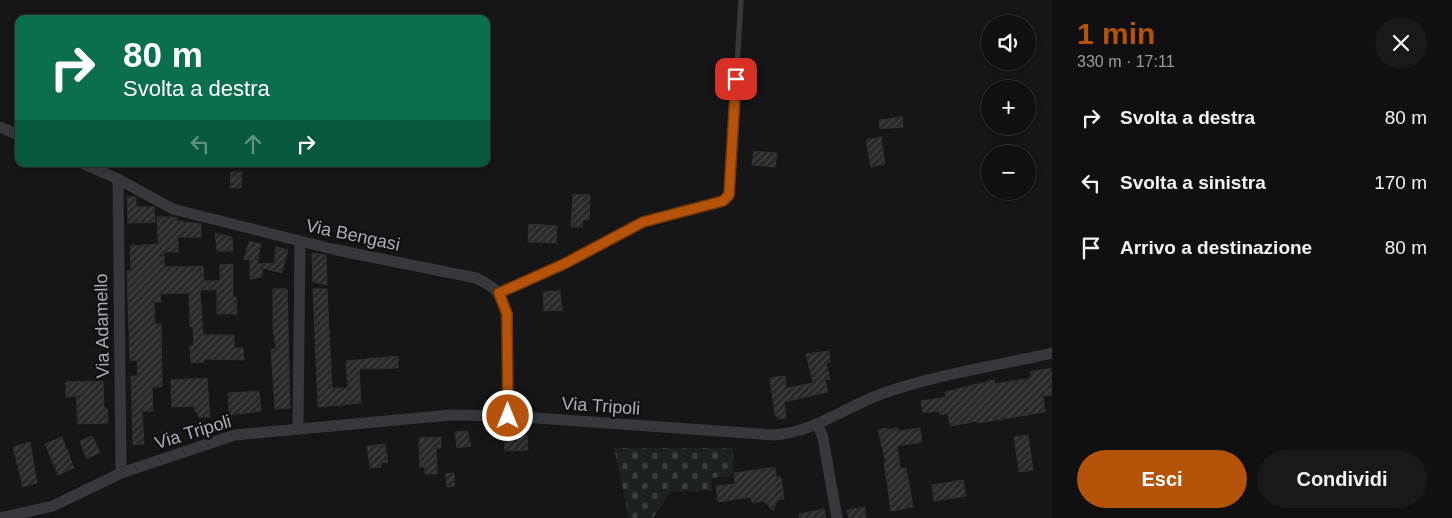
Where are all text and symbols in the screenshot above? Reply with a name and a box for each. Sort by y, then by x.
map controls [981,15,1036,200]
button: sound [981,15,1036,70]
text: 1 min [1077,17,1155,50]
button: close [1375,17,1427,69]
icon: right [40,35,105,100]
text: 80 m [123,35,203,74]
text: 330 m · 17:11 [1077,53,1175,70]
pin [715,58,757,100]
icon: arrive [722,65,750,93]
text: Svolta a destra [123,76,270,101]
button: + [981,80,1036,135]
icon: right [1077,104,1105,132]
text: Svolta a destra [1120,107,1255,128]
text: 80 m [1385,107,1427,128]
icon: left [186,130,214,158]
icon: ahead [239,130,267,158]
icon: right [292,130,320,158]
button: − [981,145,1036,200]
icon: left [1077,169,1105,197]
text: Svolta a sinistra [1120,172,1266,193]
text: 170 m [1374,172,1427,193]
street label: Via Bengasi [304,215,402,255]
icon: arrive [1077,234,1105,262]
text: Arrivo a destinazione [1120,237,1312,258]
text: 80 m [1385,237,1427,258]
street label: Via Adamello [91,273,113,379]
position arrow [481,389,533,441]
street label: Via Tripoli [561,393,641,419]
street label: Via Tripoli [152,411,234,453]
button: Esci [1077,450,1247,508]
button: Condividi [1257,450,1427,508]

